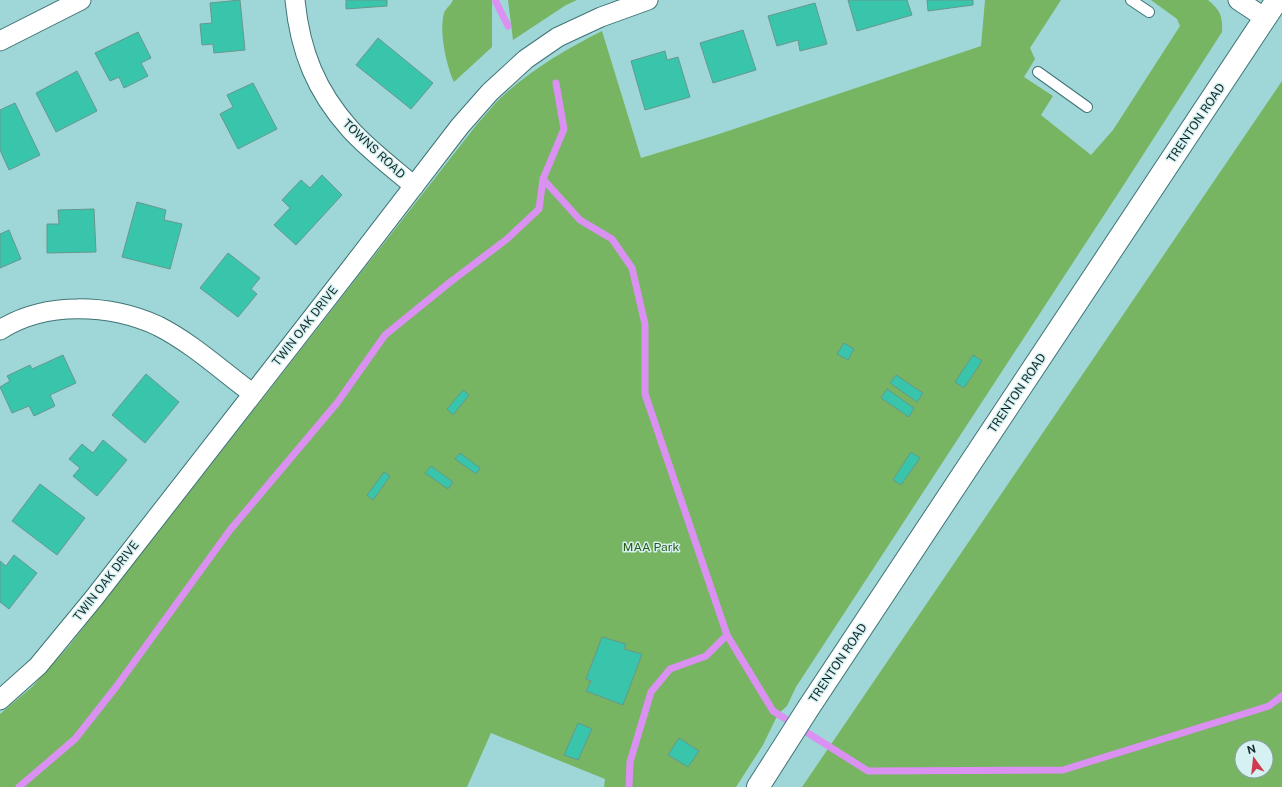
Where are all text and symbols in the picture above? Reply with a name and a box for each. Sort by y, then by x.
street label: TRENTON ROAD [1164,81,1228,165]
street label: TOWNS ROAD [340,116,408,182]
street label: TWIN OAK DRIVE [269,283,341,369]
street label: TRENTON ROAD [985,351,1049,435]
street label: TWIN OAK DRIVE [70,538,142,624]
park label: MAA Park [623,540,679,554]
street label: TRENTON ROAD [806,621,870,705]
north arrow [1234,739,1274,779]
text: N [1246,742,1257,756]

